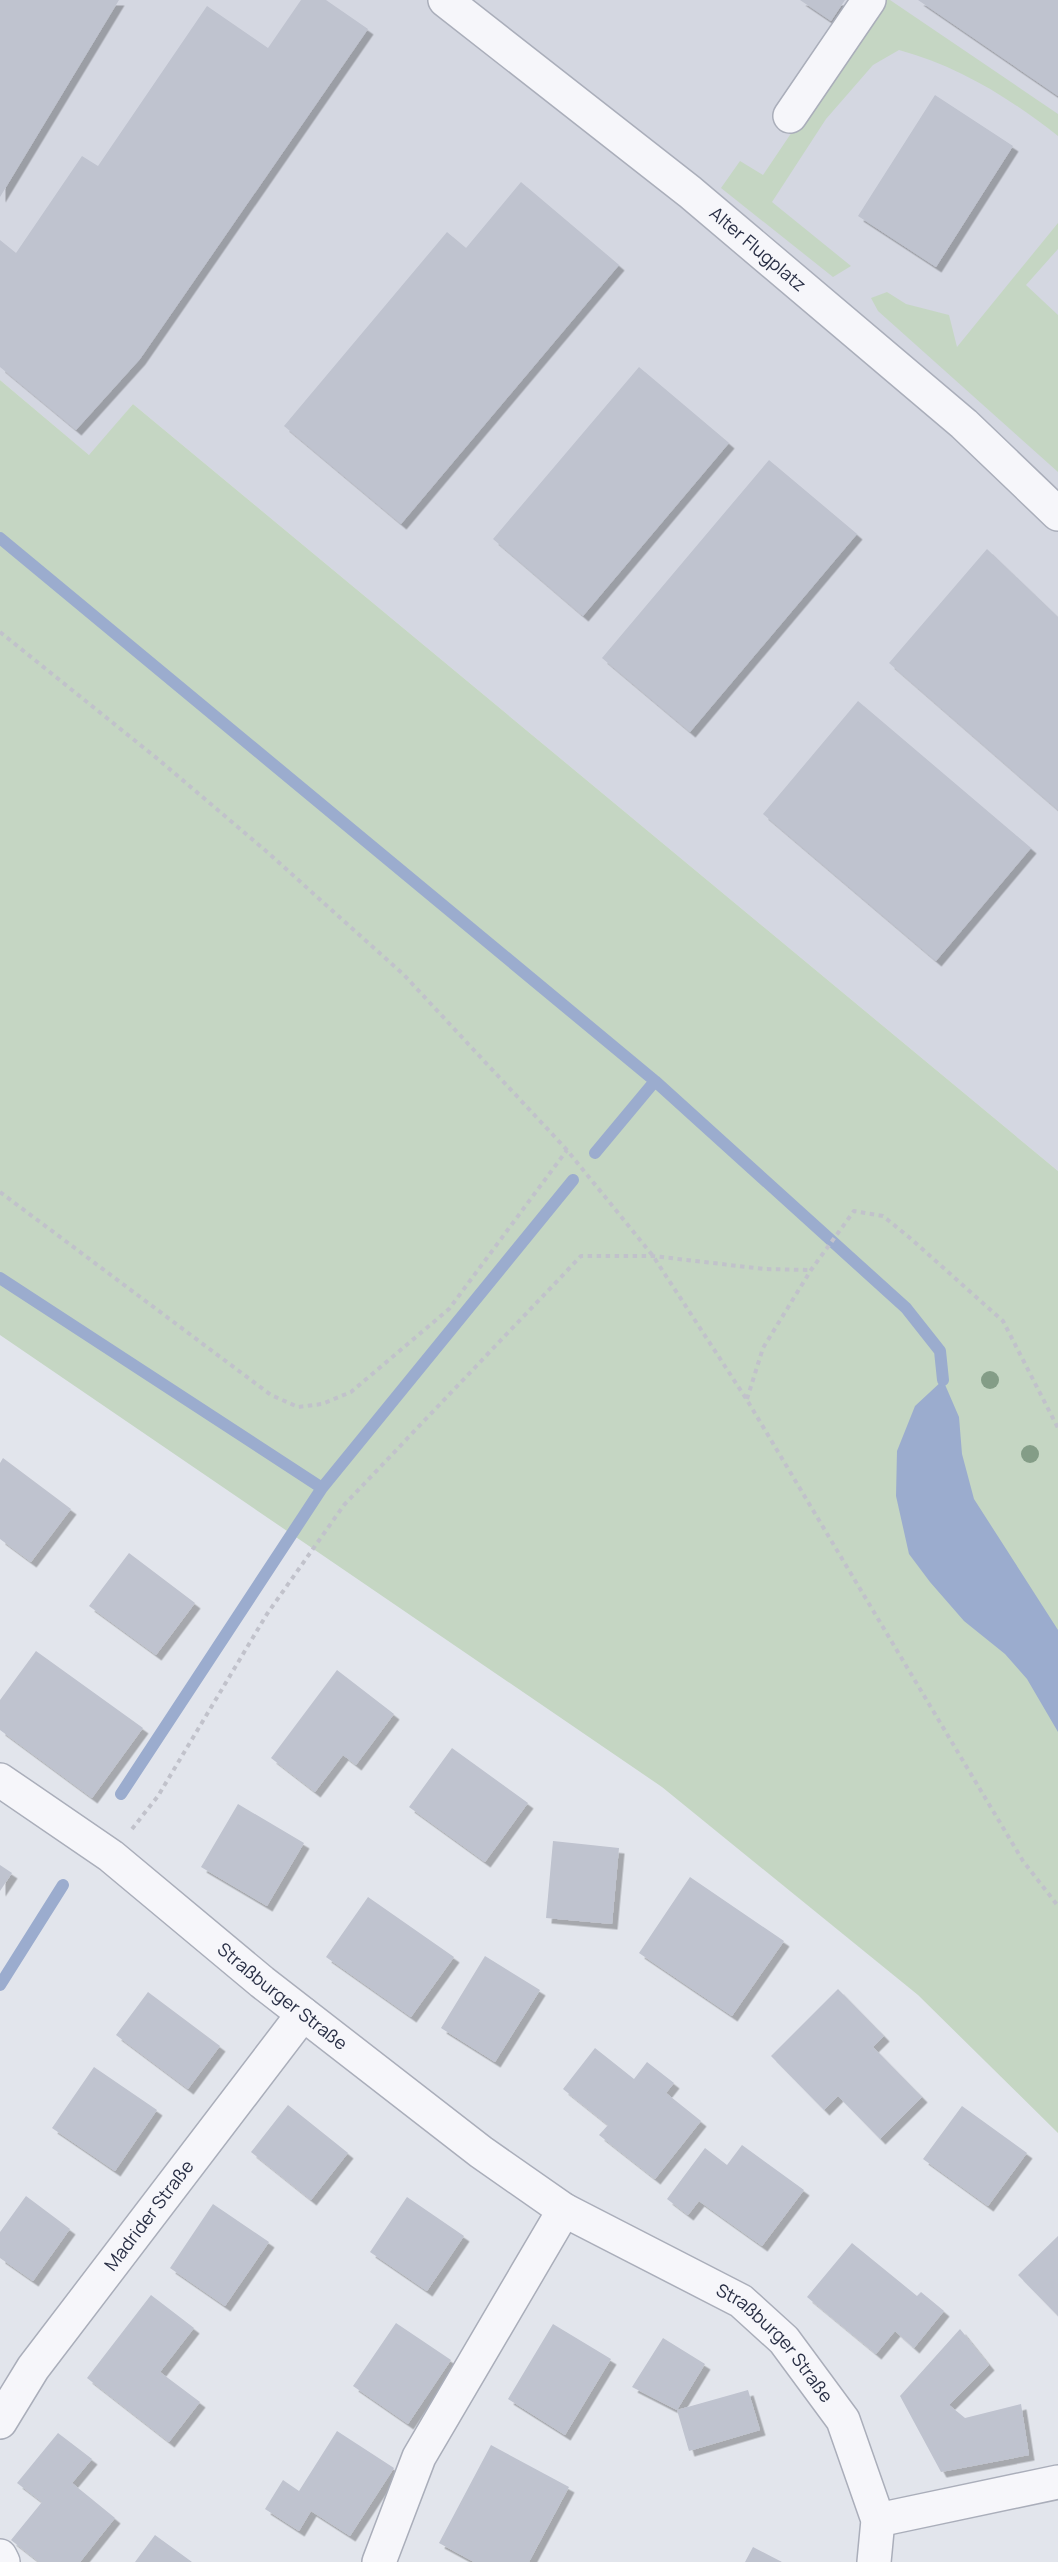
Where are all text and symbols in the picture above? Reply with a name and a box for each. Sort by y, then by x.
street label: Alter Flugplatz [705,201,812,296]
street label: Straßburger Straße [213,1937,353,2055]
street label: Madrider Straße [98,2155,199,2275]
street label: Straßburger Straße [712,2277,839,2407]

